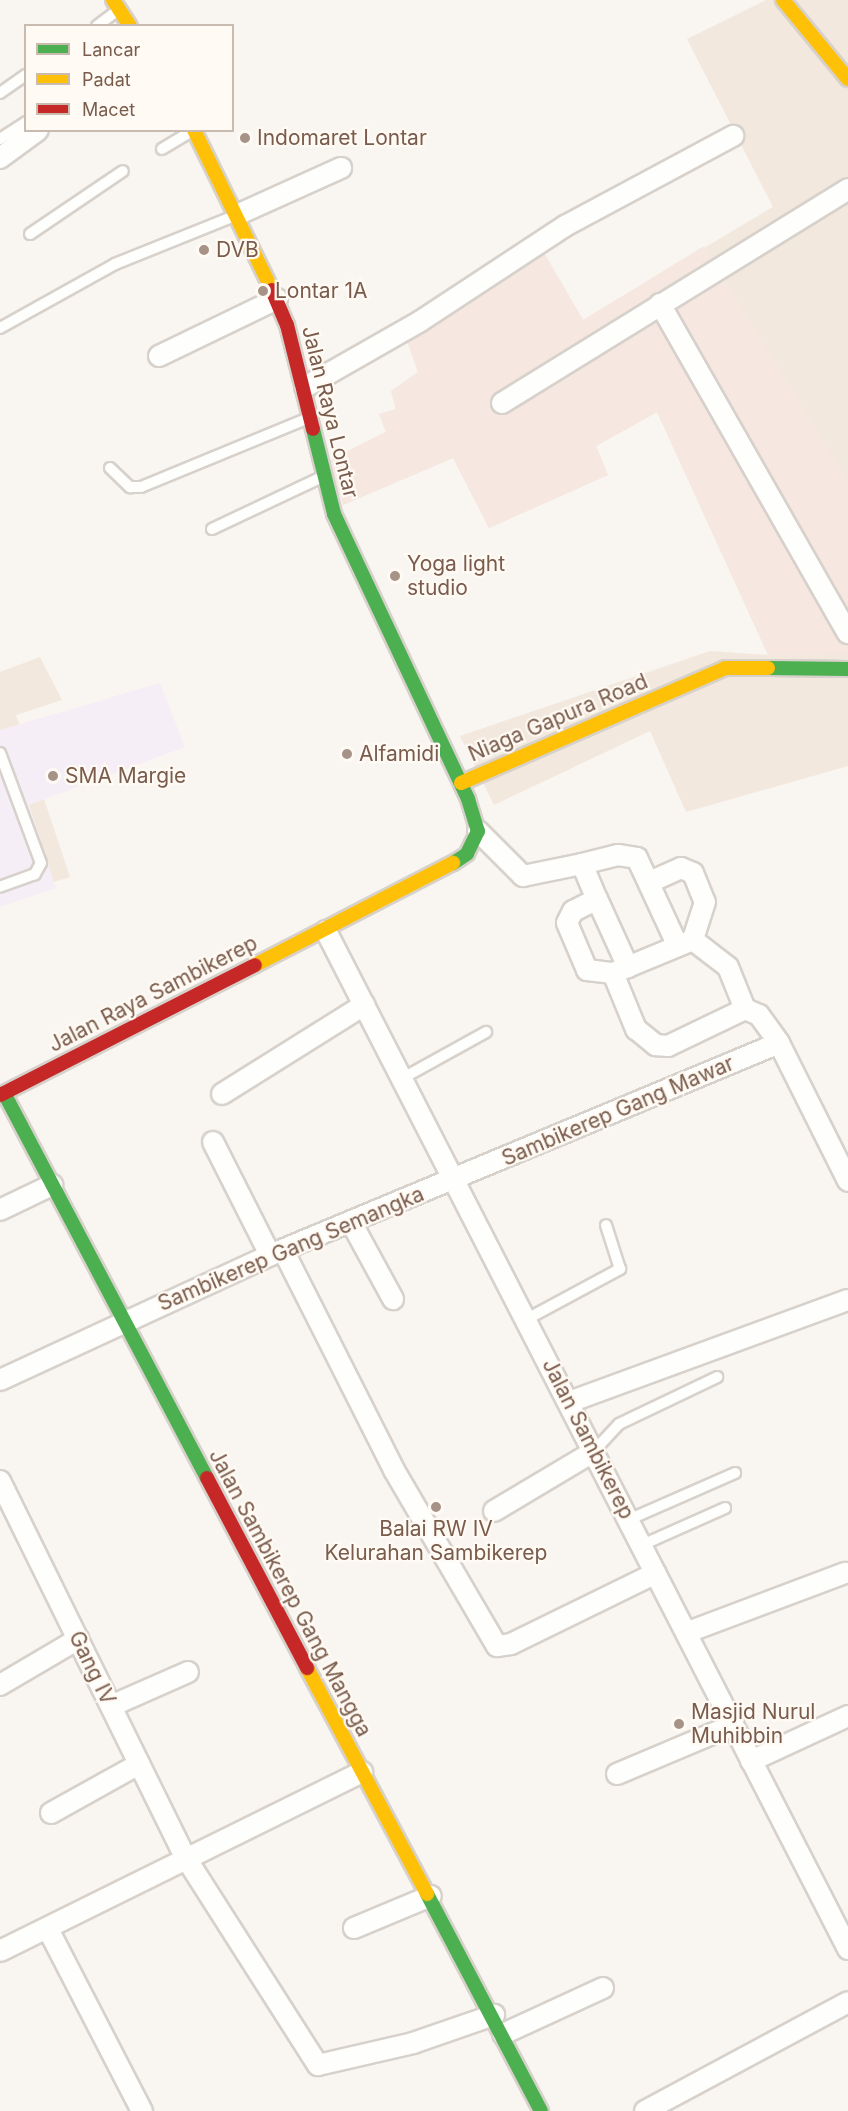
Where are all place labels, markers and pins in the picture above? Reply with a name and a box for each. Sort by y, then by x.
place label: Indomaret Lontar [257,125,427,151]
marker: Indomaret Lontar [238,131,252,145]
place label: DVB [216,237,259,263]
marker: DVB [197,243,211,257]
place label: Lontar 1A [275,278,367,304]
marker: Lontar 1A [256,284,270,298]
place label: Yoga light studio [407,551,505,601]
marker: Yoga light studio [388,569,402,583]
place label: Alfamidi [359,741,439,767]
marker: Alfamidi [340,747,354,761]
place label: SMA Margie [65,763,186,789]
marker: SMA Margie [46,769,60,783]
marker: Balai RW IV Kelurahan Sambikerep [429,1500,443,1514]
place label: Balai RW IV Kelurahan Sambikerep [325,1516,547,1566]
place label: Masjid Nurul Muhibbin [691,1699,815,1749]
marker: Masjid Nurul Muhibbin [672,1717,686,1731]

